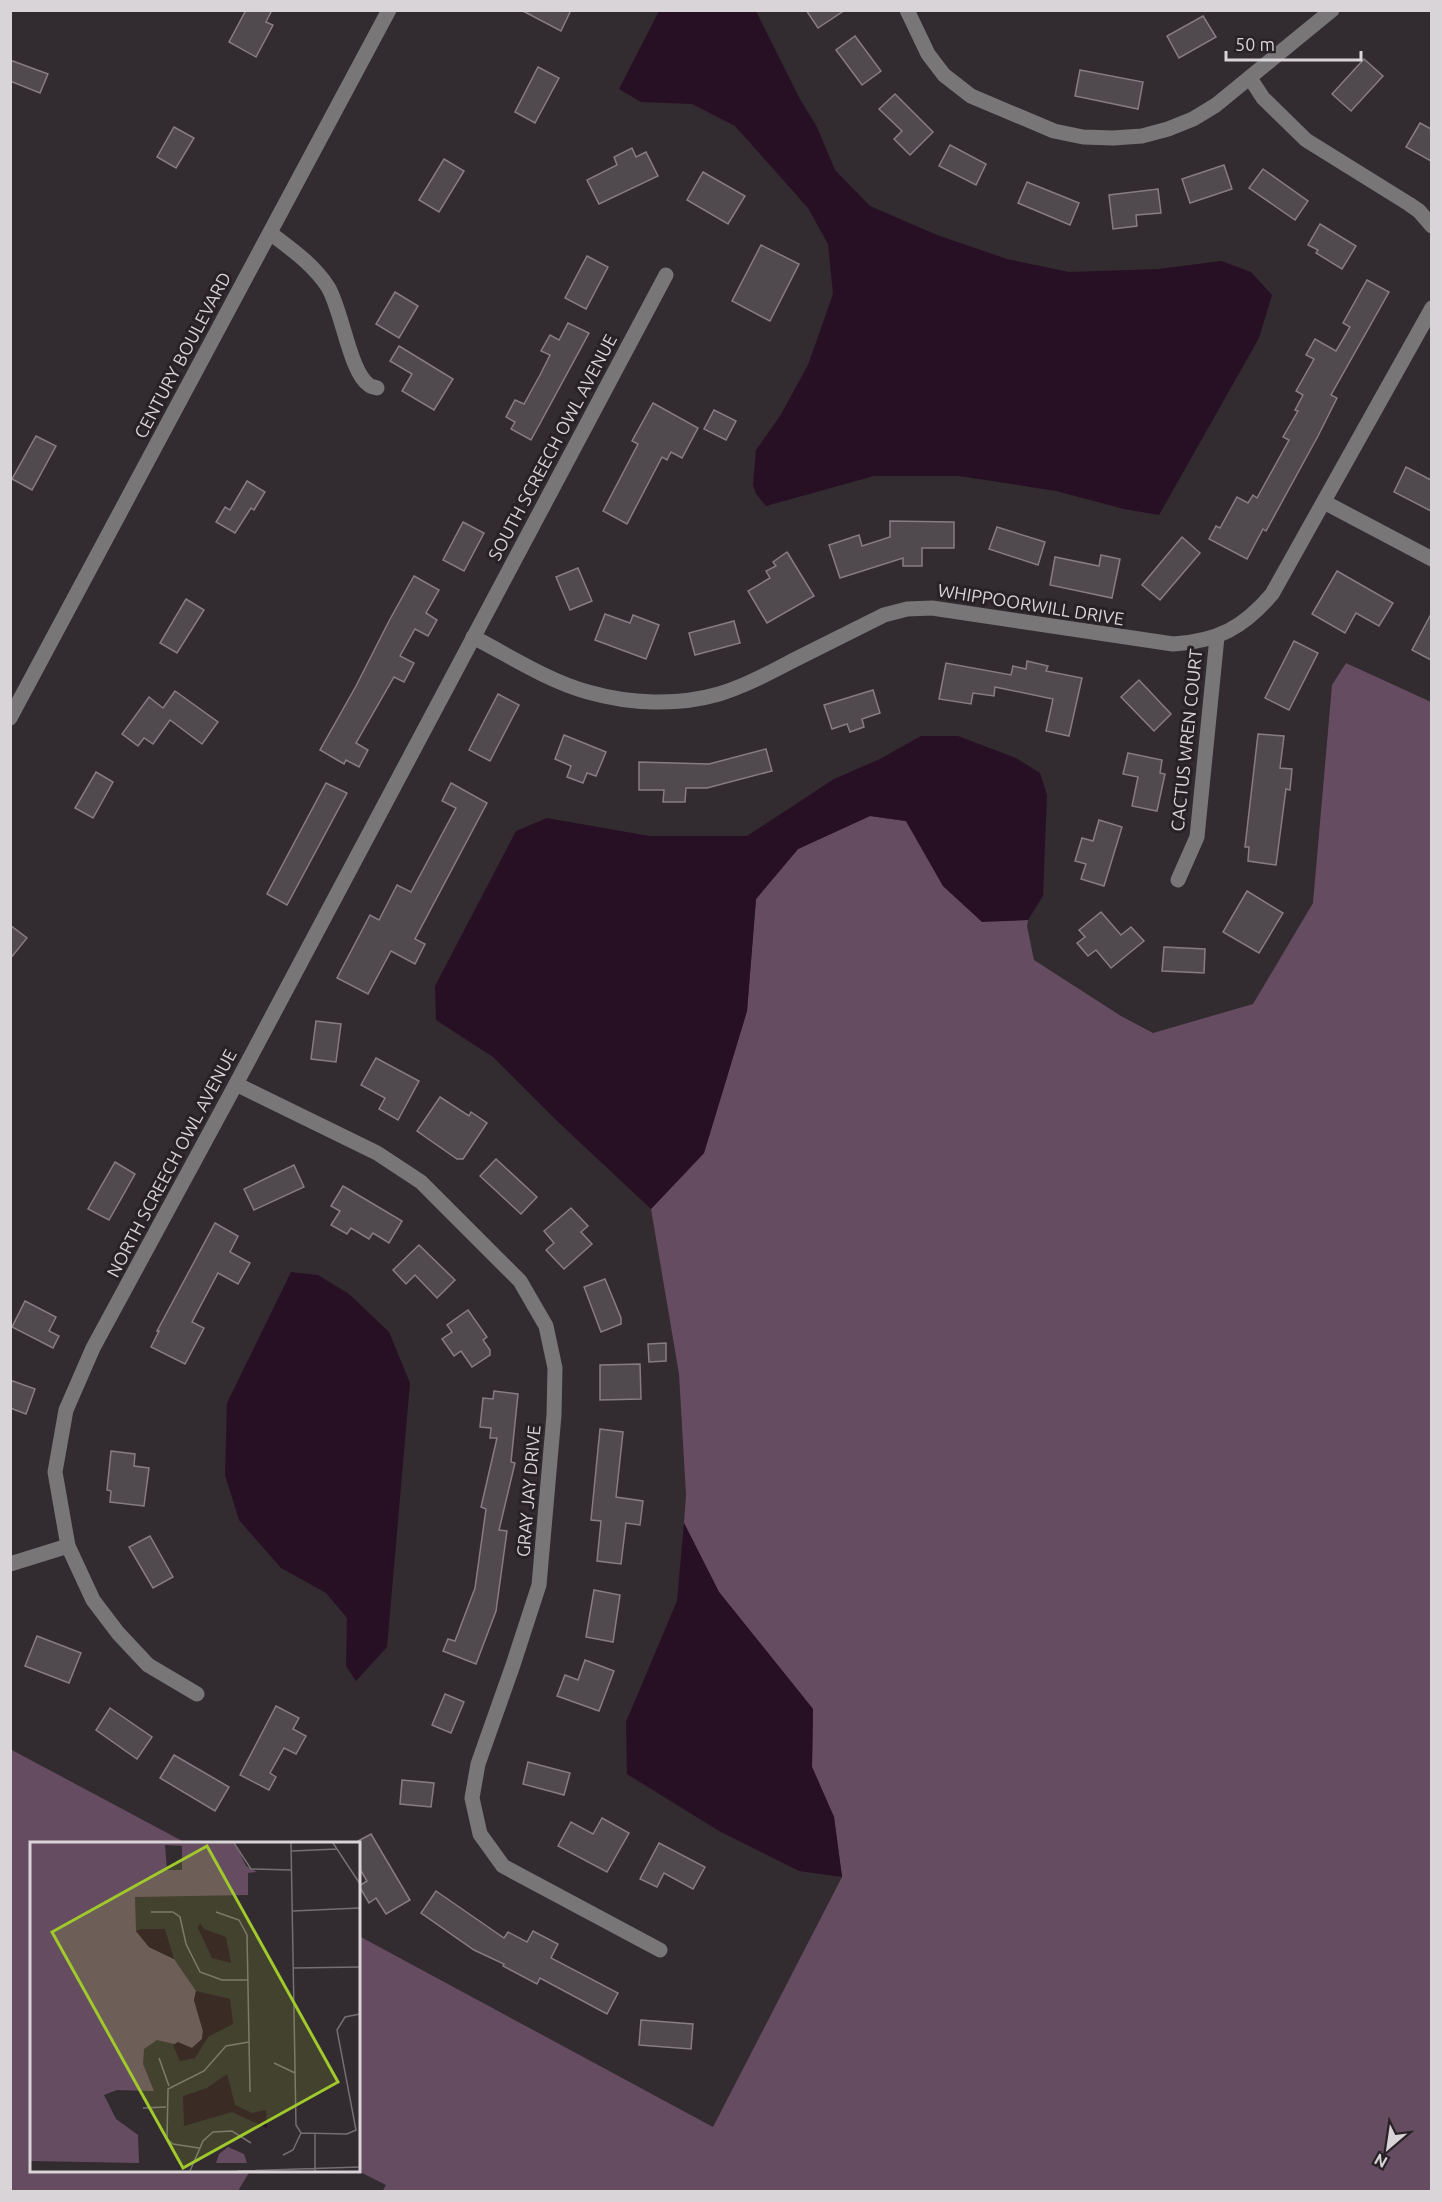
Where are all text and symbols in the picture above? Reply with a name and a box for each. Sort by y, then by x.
scale bar [1226,24,1361,62]
text: 50 m [1235,34,1275,54]
street label: CENTURY BOULEVARD [130,269,234,441]
street label: SOUTH SCREECH OWL AVENUE [484,331,620,563]
street label: WHIPPOORWILL DRIVE [936,579,1126,629]
street label: CACTUS WREN COURT [1166,648,1206,832]
street label: NORTH SCREECH OWL AVENUE [102,1046,240,1280]
street label: GRAY JAY DRIVE [512,1424,544,1558]
inset map [30,1842,360,2172]
north arrow [1358,2118,1418,2178]
text: N [1371,2150,1390,2172]

